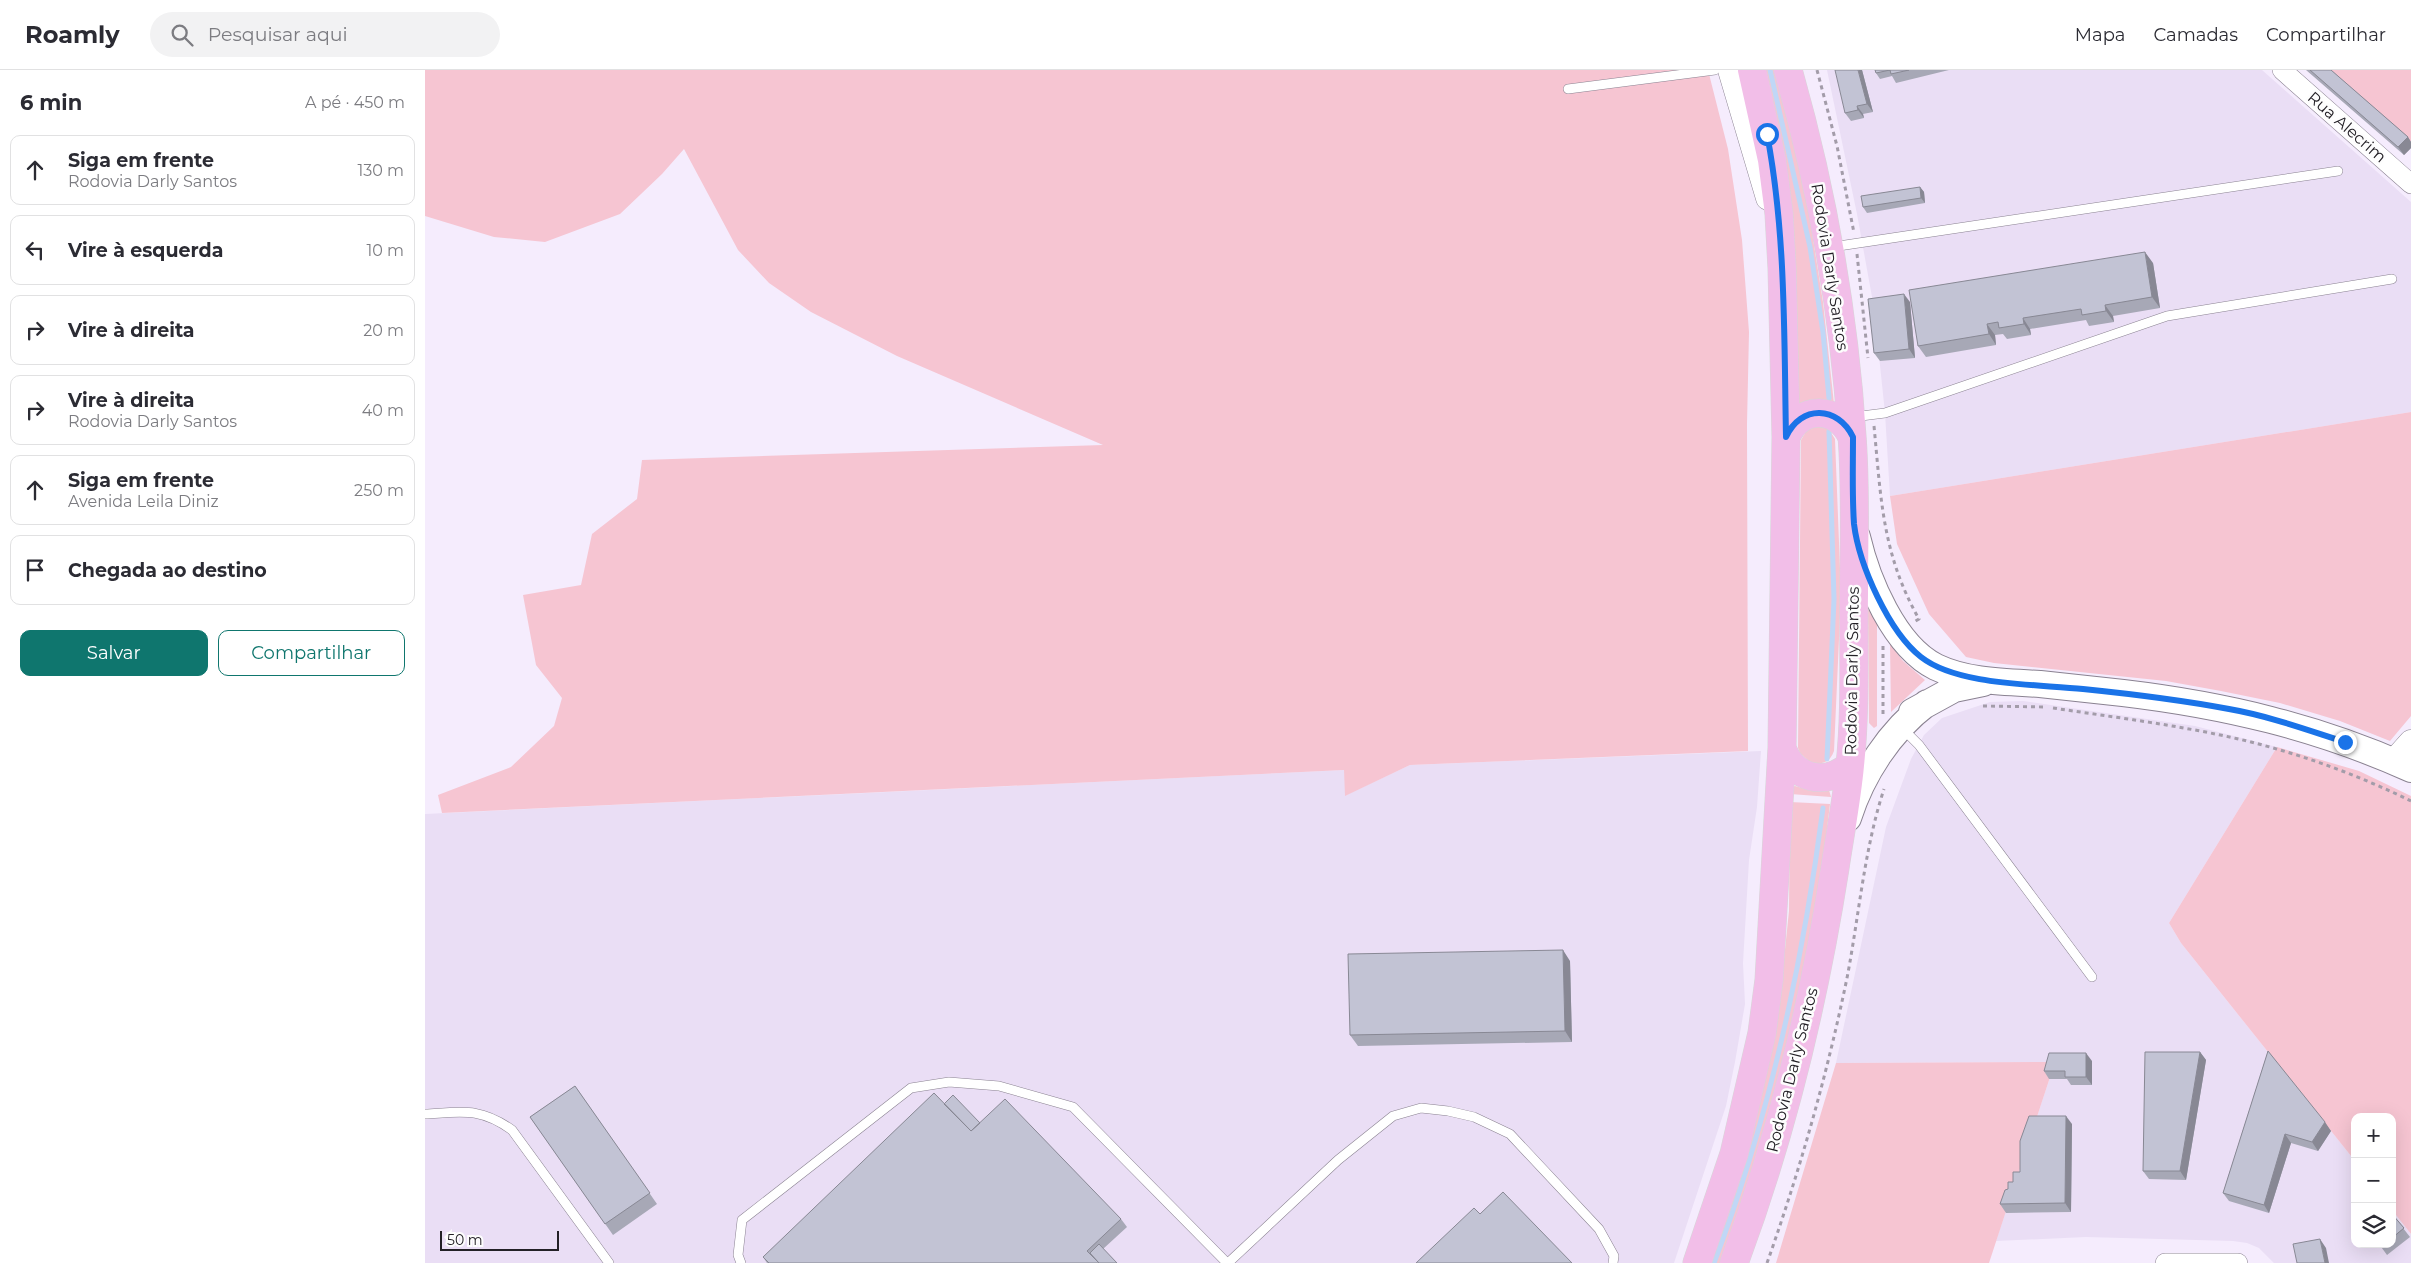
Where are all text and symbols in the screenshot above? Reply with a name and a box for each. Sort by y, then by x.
search box [150,12,500,57]
text: Roamly [25,20,120,49]
icon: search [168,21,196,49]
text: Pesquisar aqui [208,23,348,46]
text: Mapa [2075,24,2125,46]
text: Camadas [2153,24,2238,46]
text: Compartilhar [2266,24,2386,46]
street label: Rua Alecrim [2304,88,2390,166]
text: 6 min [20,90,82,115]
text: A pé · 450 m [305,93,405,112]
route start [1756,123,1779,146]
text: Siga em frente [68,149,214,172]
icon: ahead [21,156,49,184]
text: 130 m [357,161,404,180]
text: Rodovia Darly Santos [68,172,237,191]
street label: Rodovia Darly Santos [1807,182,1853,352]
icon: left [21,236,49,264]
text: Vire à esquerda [68,239,223,262]
text: 10 m [366,241,404,260]
icon: right [21,316,49,344]
text: Vire à direita [68,319,195,342]
text: 20 m [363,321,404,340]
text: Vire à direita [68,389,195,412]
icon: right [21,396,49,424]
text: 40 m [362,401,404,420]
text: Rodovia Darly Santos [68,412,237,431]
text: Siga em frente [68,469,214,492]
icon: ahead [21,476,49,504]
text: 250 m [354,481,404,500]
text: Avenida Leila Diniz [68,492,219,511]
icon: arrive [21,556,49,584]
text: Chegada ao destino [68,559,267,582]
street label: Rodovia Darly Santos [1841,586,1863,756]
button: Salvar [20,630,208,676]
button: Compartilhar [218,630,405,676]
route end [2334,731,2357,754]
street label: Rodovia Darly Santos [1762,986,1822,1154]
map controls [2351,1113,2396,1248]
button: + [2351,1113,2396,1158]
button: − [2351,1158,2396,1203]
button: layers [2351,1203,2396,1248]
scale bar [440,1228,559,1251]
text: 50 m [447,1231,483,1249]

